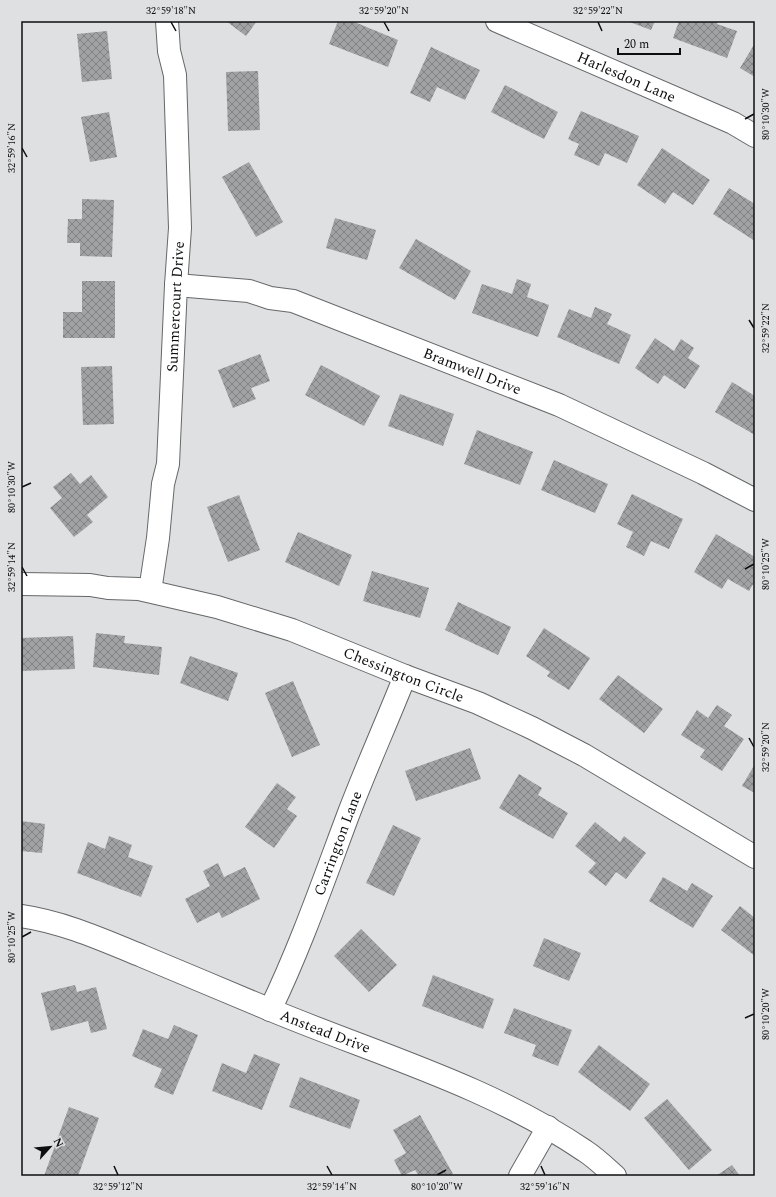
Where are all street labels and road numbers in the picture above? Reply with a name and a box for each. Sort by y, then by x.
street label: Harlesdon Lane [573,45,679,108]
street label: Summercourt Drive [161,240,191,373]
street label: Bramwell Drive [420,341,525,401]
street label: Chessington Circle [340,641,467,708]
street label: Carrington Lane [308,787,368,899]
street label: Anstead Drive [277,1003,374,1059]

